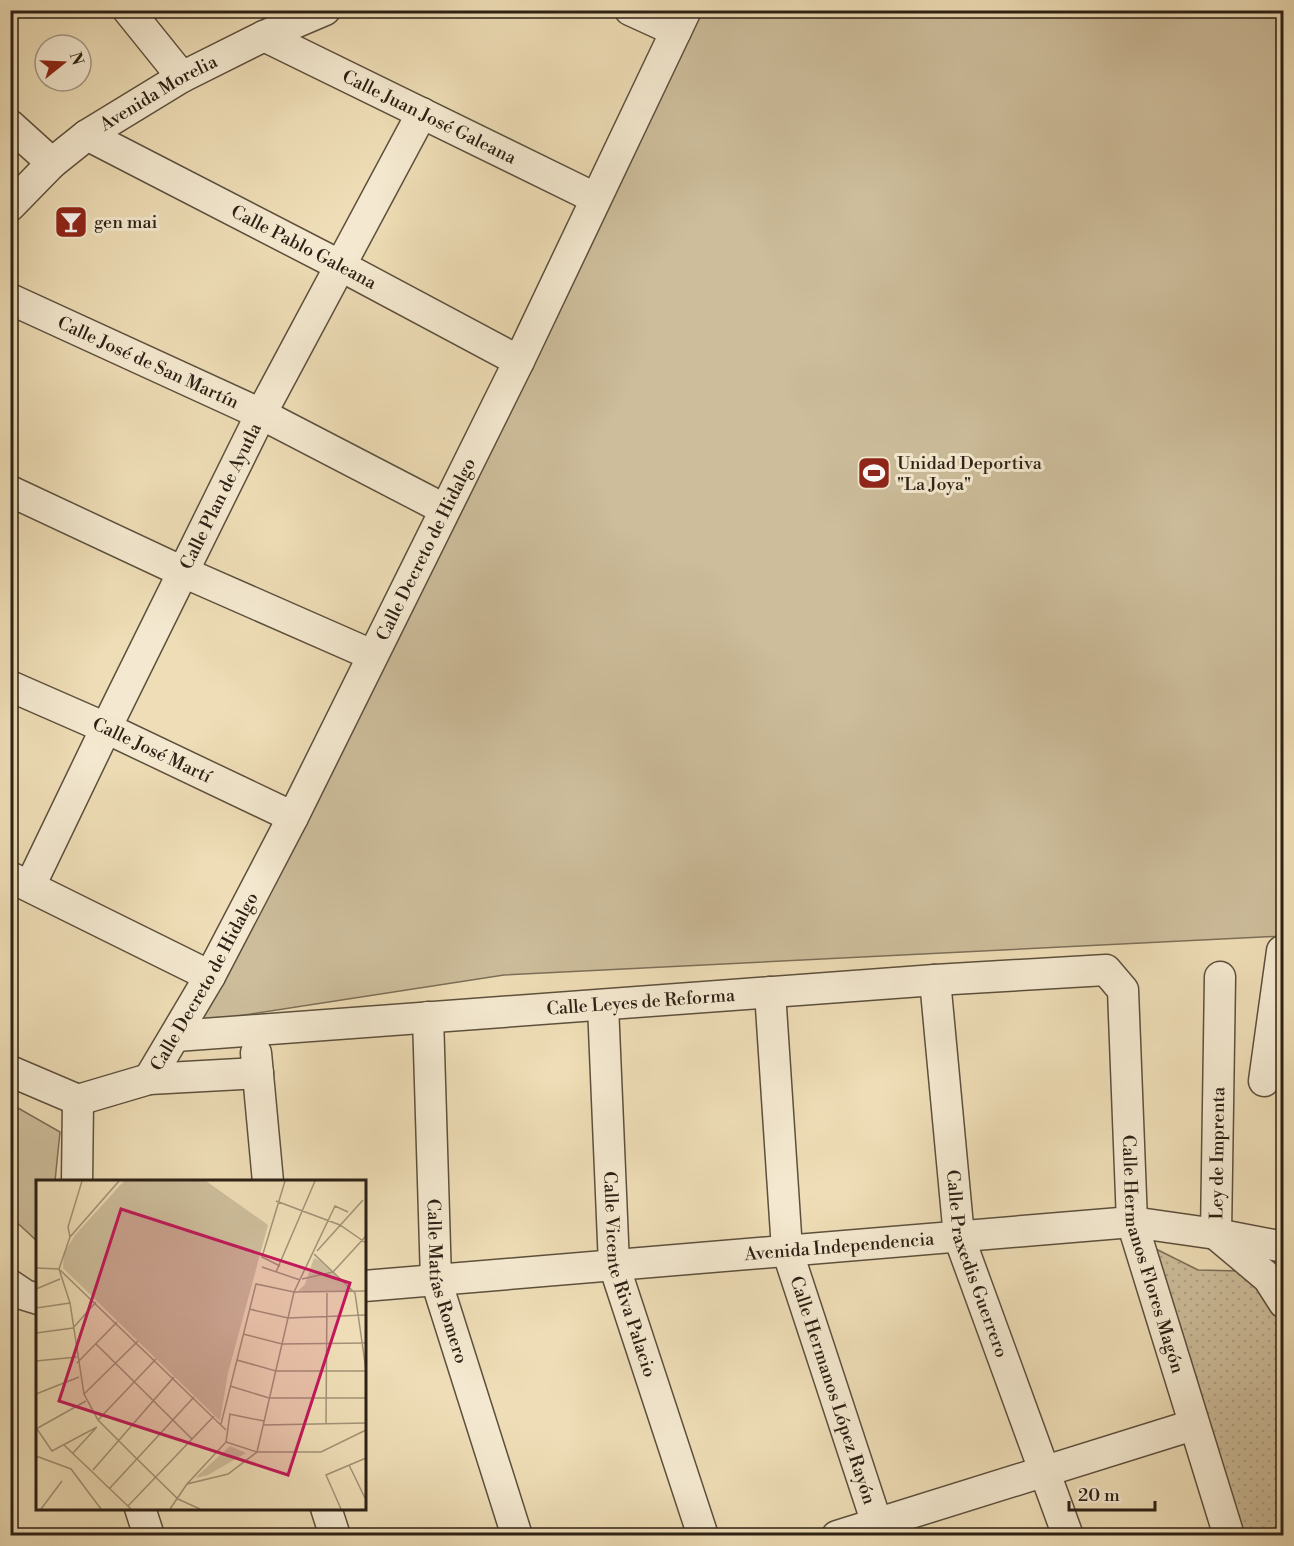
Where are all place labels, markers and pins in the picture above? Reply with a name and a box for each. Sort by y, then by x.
bar icon: gen mai [53,204,89,240]
place label: gen mai [94,211,158,234]
place label: Unidad Deportiva "La Joya" [897,452,1043,496]
sports icon: Unidad Deportiva "La Joya" [856,455,892,491]

